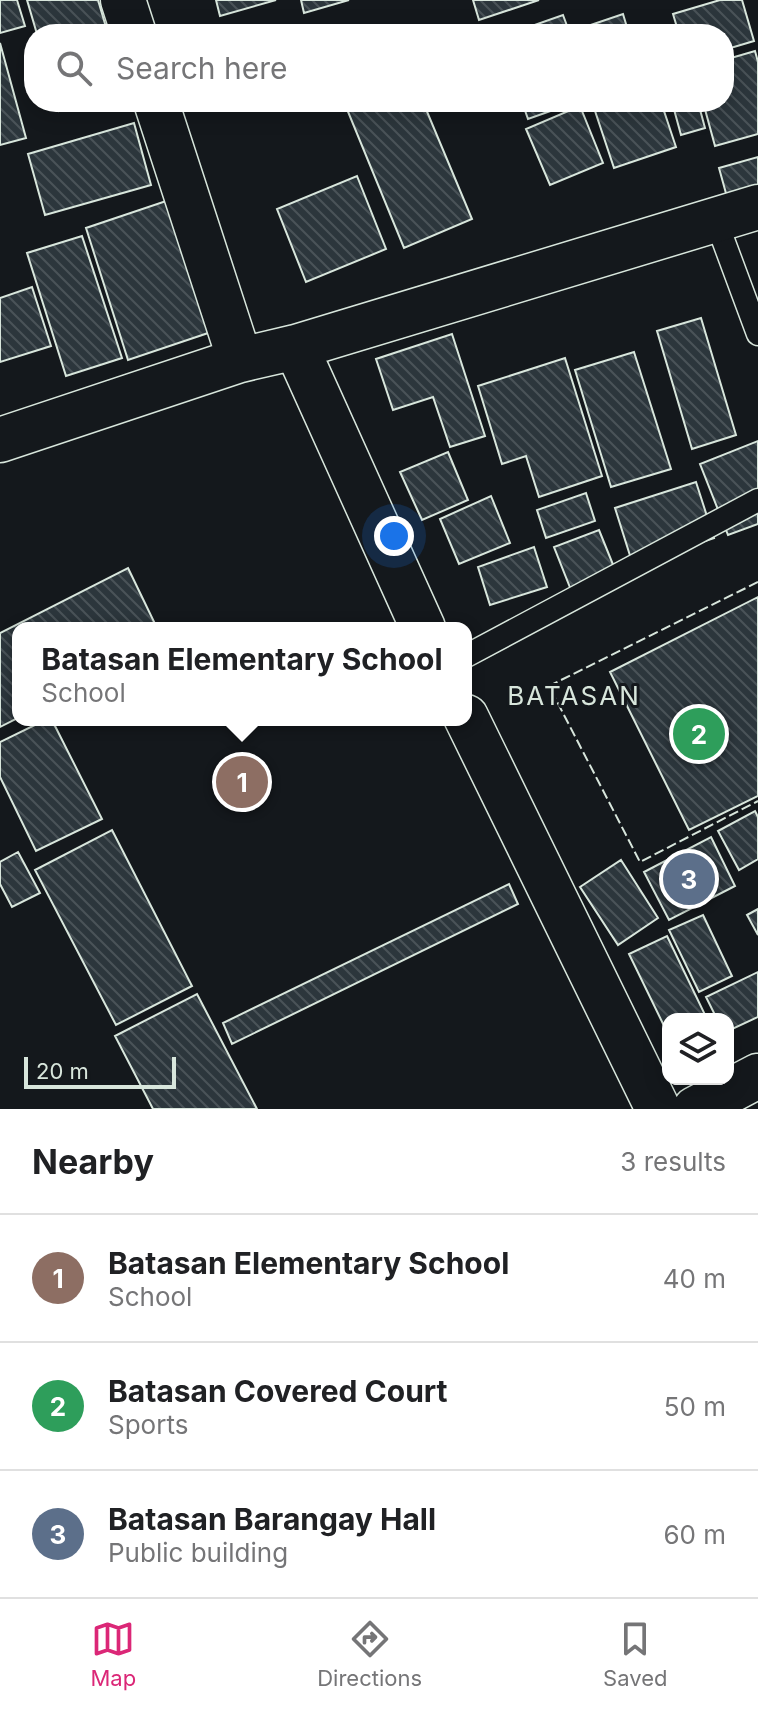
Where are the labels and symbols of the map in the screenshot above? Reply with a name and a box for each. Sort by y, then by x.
your location [374,516,414,556]
district label: BATASAN [507,680,641,711]
pin: 2 [673,704,725,764]
pin: 1 [216,752,268,812]
pin: 3 [663,849,715,909]
scale bar [24,1053,176,1089]

